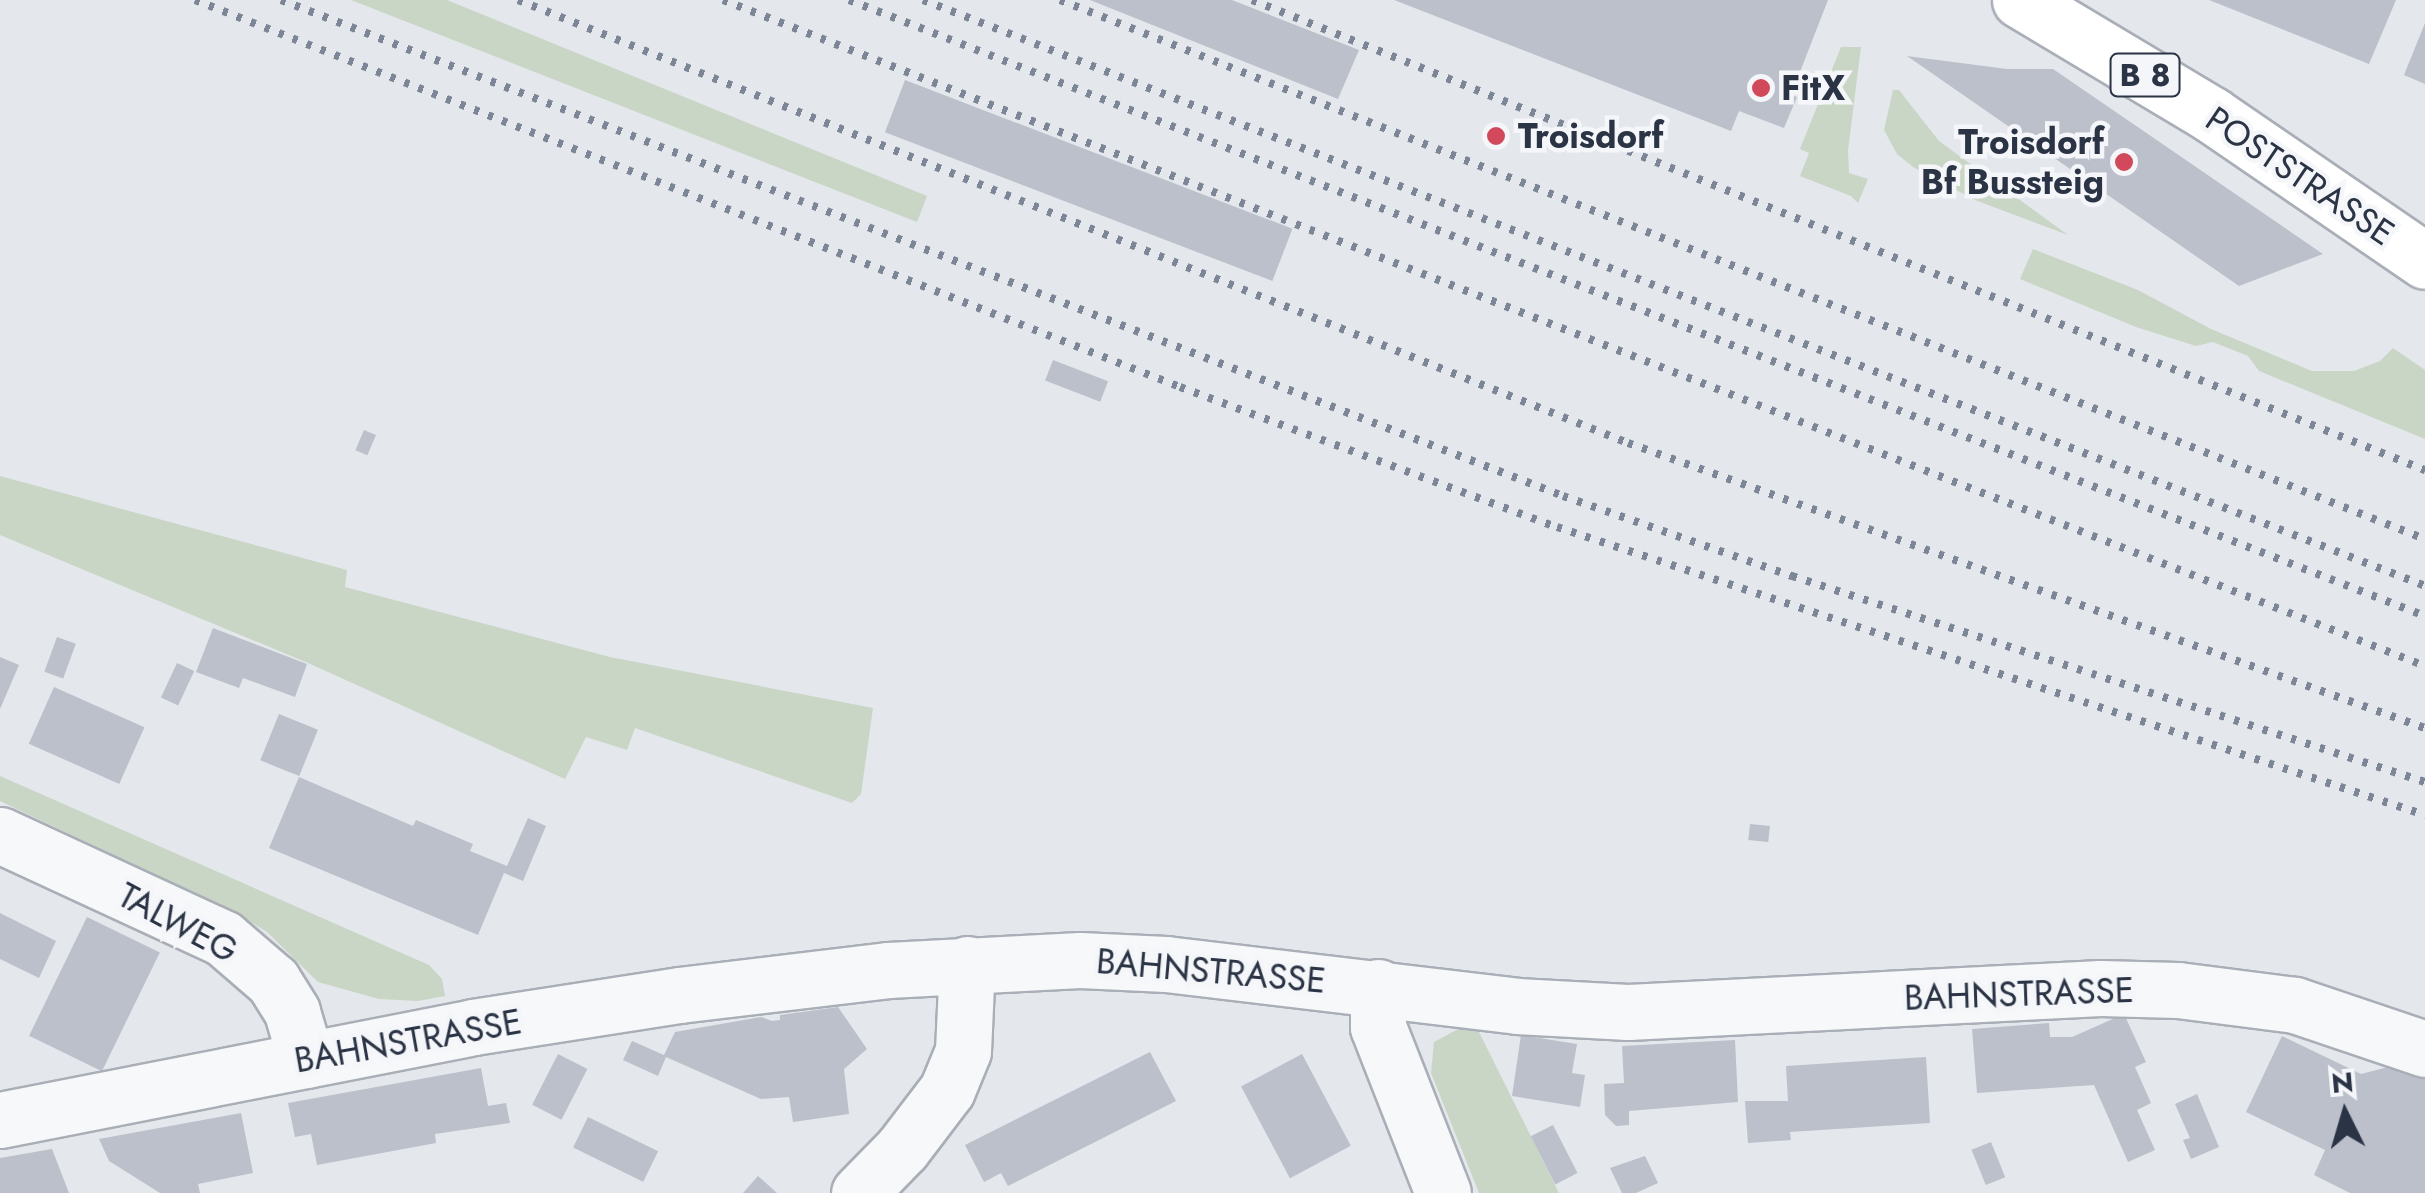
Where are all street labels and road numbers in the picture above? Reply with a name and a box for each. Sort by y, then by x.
road number: B 8 [2108,48,2182,102]
street label: POSTSTRASSE [2198,98,2402,254]
street label: TALWEG [111,874,245,972]
street label: BAHNSTRASSE [1095,940,1327,1002]
street label: BAHNSTRASSE [1903,969,2135,1019]
street label: BAHNSTRASSE [291,1000,525,1082]

